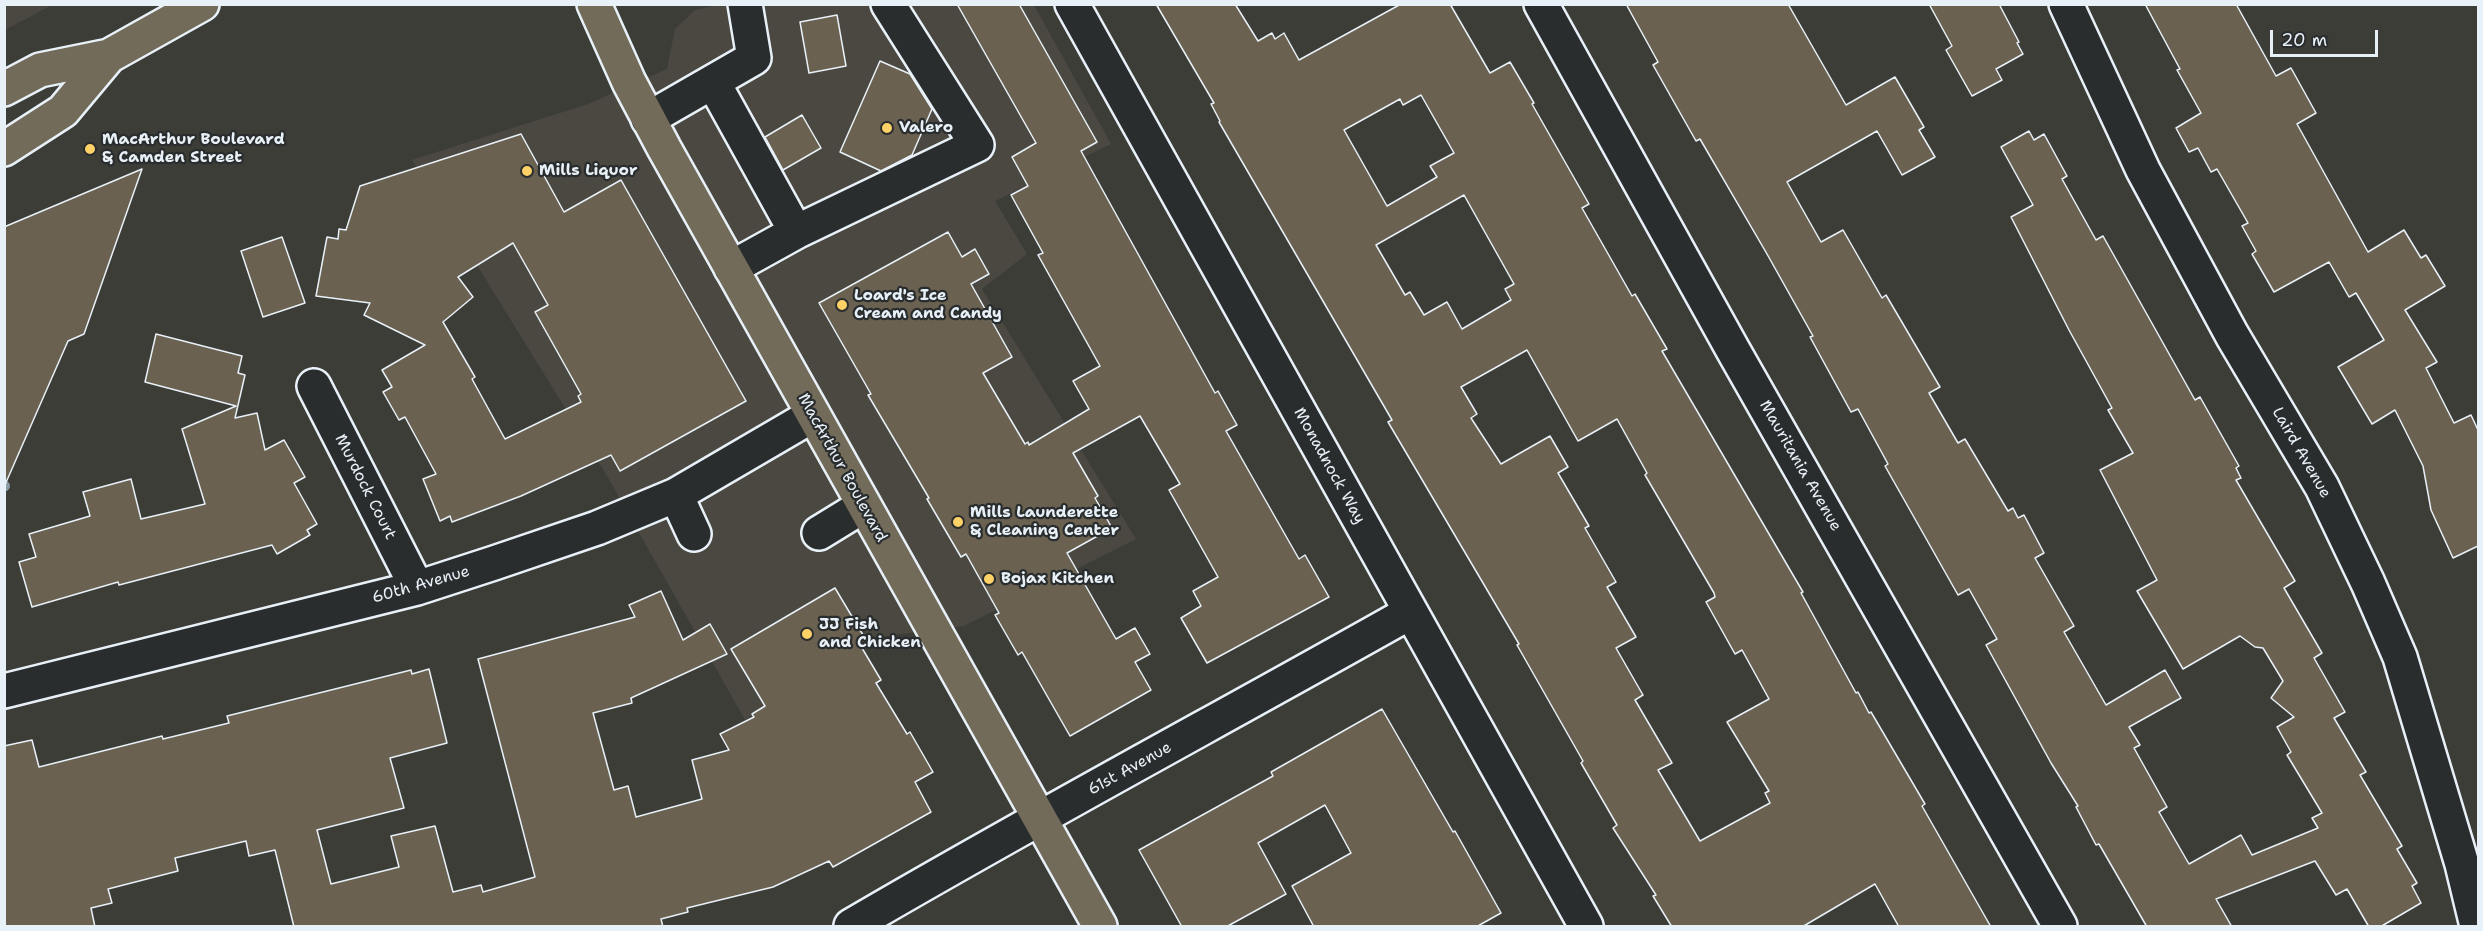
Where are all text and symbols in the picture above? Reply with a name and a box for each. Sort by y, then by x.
scale bar [2273,18,2381,56]
text: 20 m [2281,28,2327,52]
place label: Valero [899,118,953,138]
marker: Valero [880,121,894,135]
place label: MacArthur Boulevard & Camden Street [102,130,285,168]
marker: MacArthur Boulevard & Camden Street [83,142,97,156]
place label: Mills Liquor [539,161,637,181]
marker: Mills Liquor [520,164,534,178]
place label: Loard's Ice Cream and Candy [854,286,1002,324]
marker: Loard's Ice Cream and Candy [835,298,849,312]
street label: MacArthur Boulevard [793,390,891,546]
street label: Mauritania Avenue [1755,397,1845,535]
street label: Monadnock Way [1289,404,1369,528]
street label: Laird Avenue [2267,404,2335,502]
street label: Murdock Court [330,431,400,543]
place label: Mills Launderette & Cleaning Center [970,503,1119,541]
marker: Mills Launderette & Cleaning Center [951,515,965,529]
street label: 60th Avenue [370,562,472,608]
place label: Bojax Kitchen [1001,569,1114,589]
marker: Bojax Kitchen [982,572,996,586]
place label: JJ Fish and Chicken [819,615,921,653]
marker: JJ Fish and Chicken [800,627,814,641]
street label: 61st Avenue [1085,738,1175,800]

